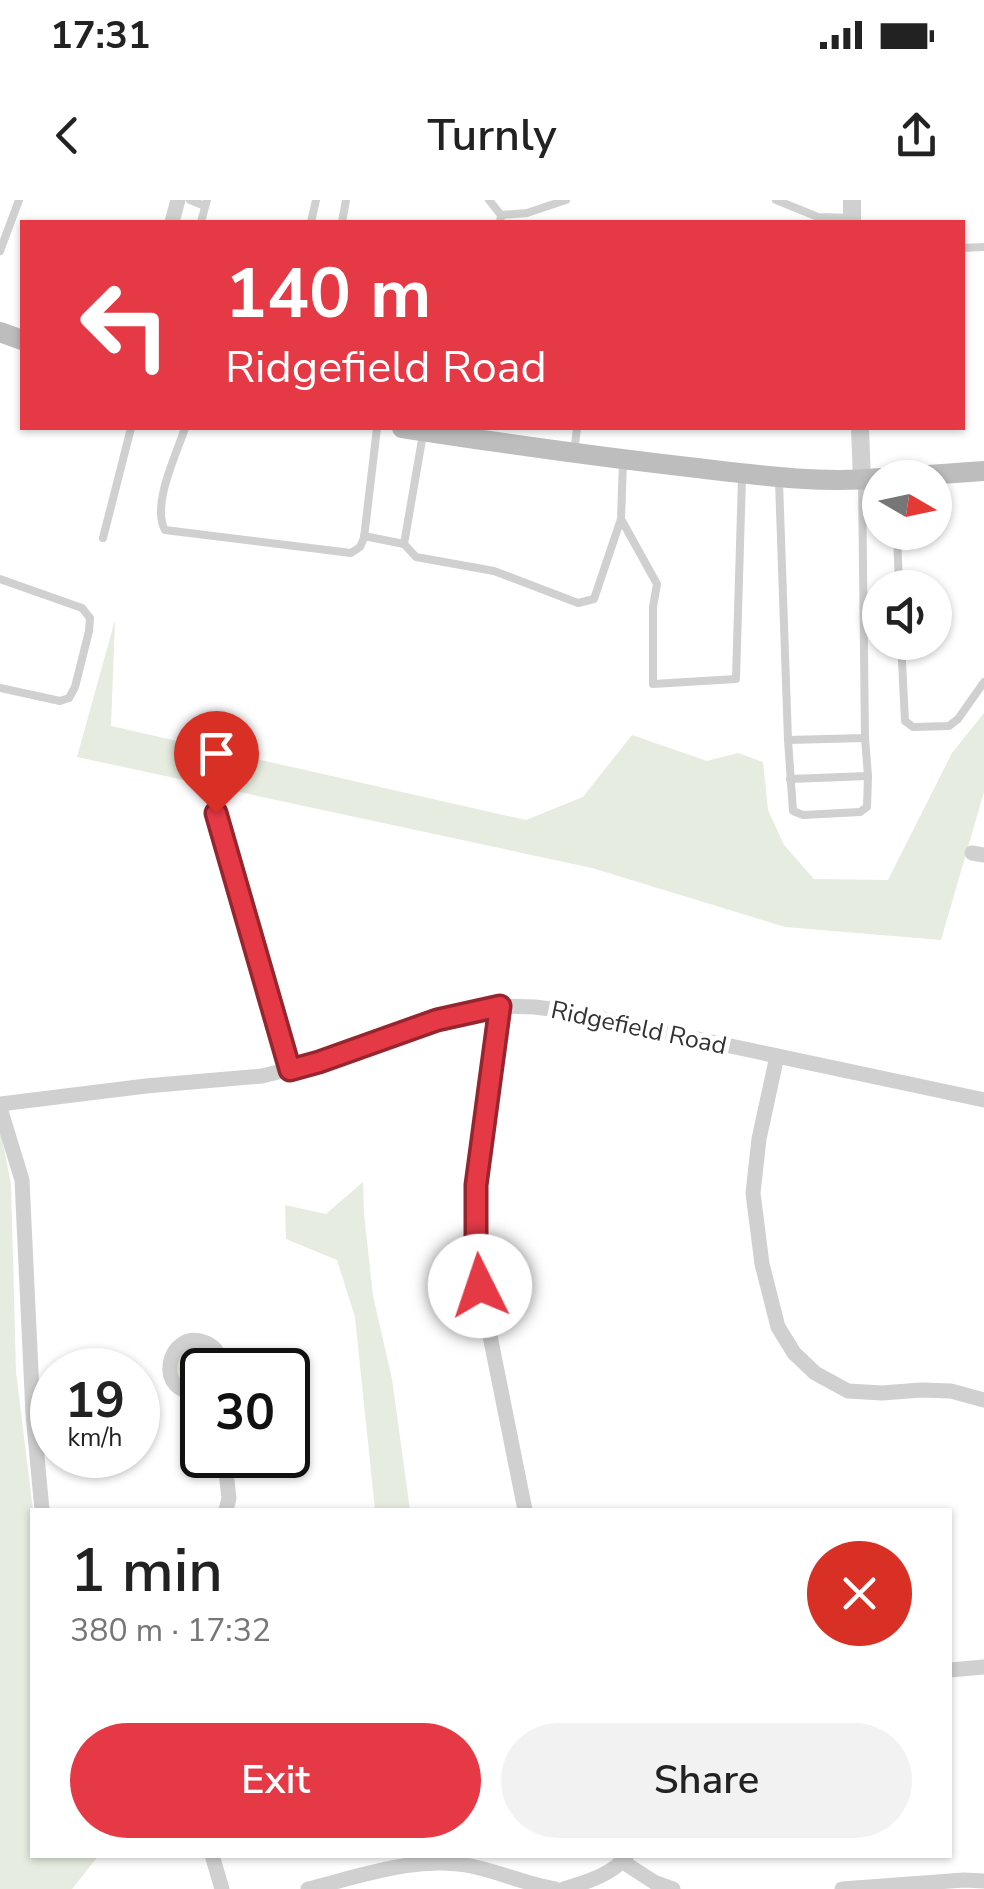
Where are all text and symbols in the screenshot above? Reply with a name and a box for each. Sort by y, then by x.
text: 17:31 [50,10,151,61]
text: Turnly [427,105,557,166]
icon: back [40,108,95,163]
icon: share [889,108,944,163]
text: 140 m [225,246,431,342]
icon: left [60,260,190,390]
text: Ridgefield Road [225,337,547,398]
north arrow [862,460,952,550]
map controls [862,460,952,660]
button: sound [862,570,952,660]
pin [174,711,259,814]
icon: arrive [189,726,244,781]
street label: Ridgefield Road [548,993,730,1063]
position arrow [428,1234,532,1338]
speed limit sign: 30 [180,1348,310,1478]
text: 19 [65,1366,125,1435]
text: km/h [67,1421,123,1455]
text: 1 min [70,1530,223,1612]
button: close [807,1541,912,1646]
text: 380 m · 17:32 [70,1609,271,1652]
button: Exit [70,1723,481,1838]
button: Share [501,1723,912,1838]

